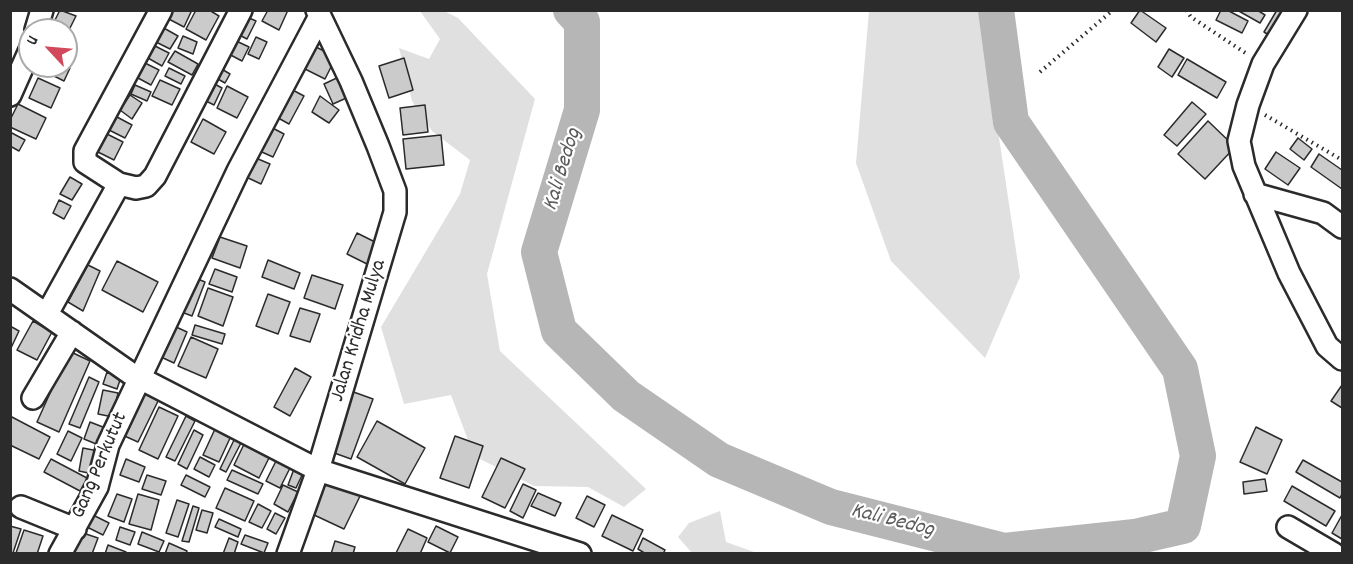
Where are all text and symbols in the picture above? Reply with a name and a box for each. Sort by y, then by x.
north arrow [18,18,78,78]
text: U [21,32,45,49]
water label: Kali Bedog [539,126,589,214]
street label: Jalan Kridha Mulya [326,257,394,405]
street label: Gang Perkutut [67,409,135,523]
water label: Kali Bedog [848,499,936,545]

